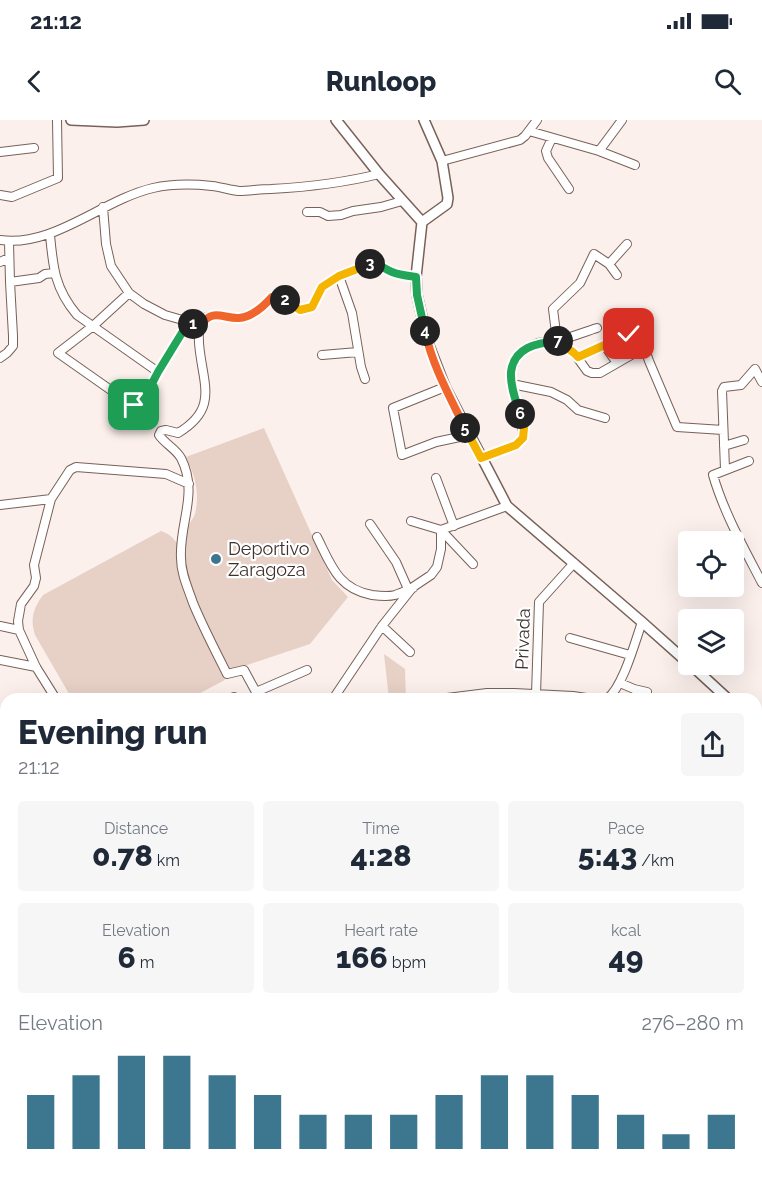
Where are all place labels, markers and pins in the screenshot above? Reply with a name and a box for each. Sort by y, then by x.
pin: 3 [355,249,385,279]
pin: 2 [270,285,300,315]
pin [603,308,654,359]
pin: 1 [178,309,208,339]
pin: 4 [410,316,440,346]
pin: 7 [543,326,573,356]
pin [108,379,159,430]
pin: 6 [505,399,535,429]
pin: 5 [450,413,480,443]
place label: Deportivo Zaragoza [228,538,310,580]
marker: Deportivo Zaragoza [209,552,223,566]

